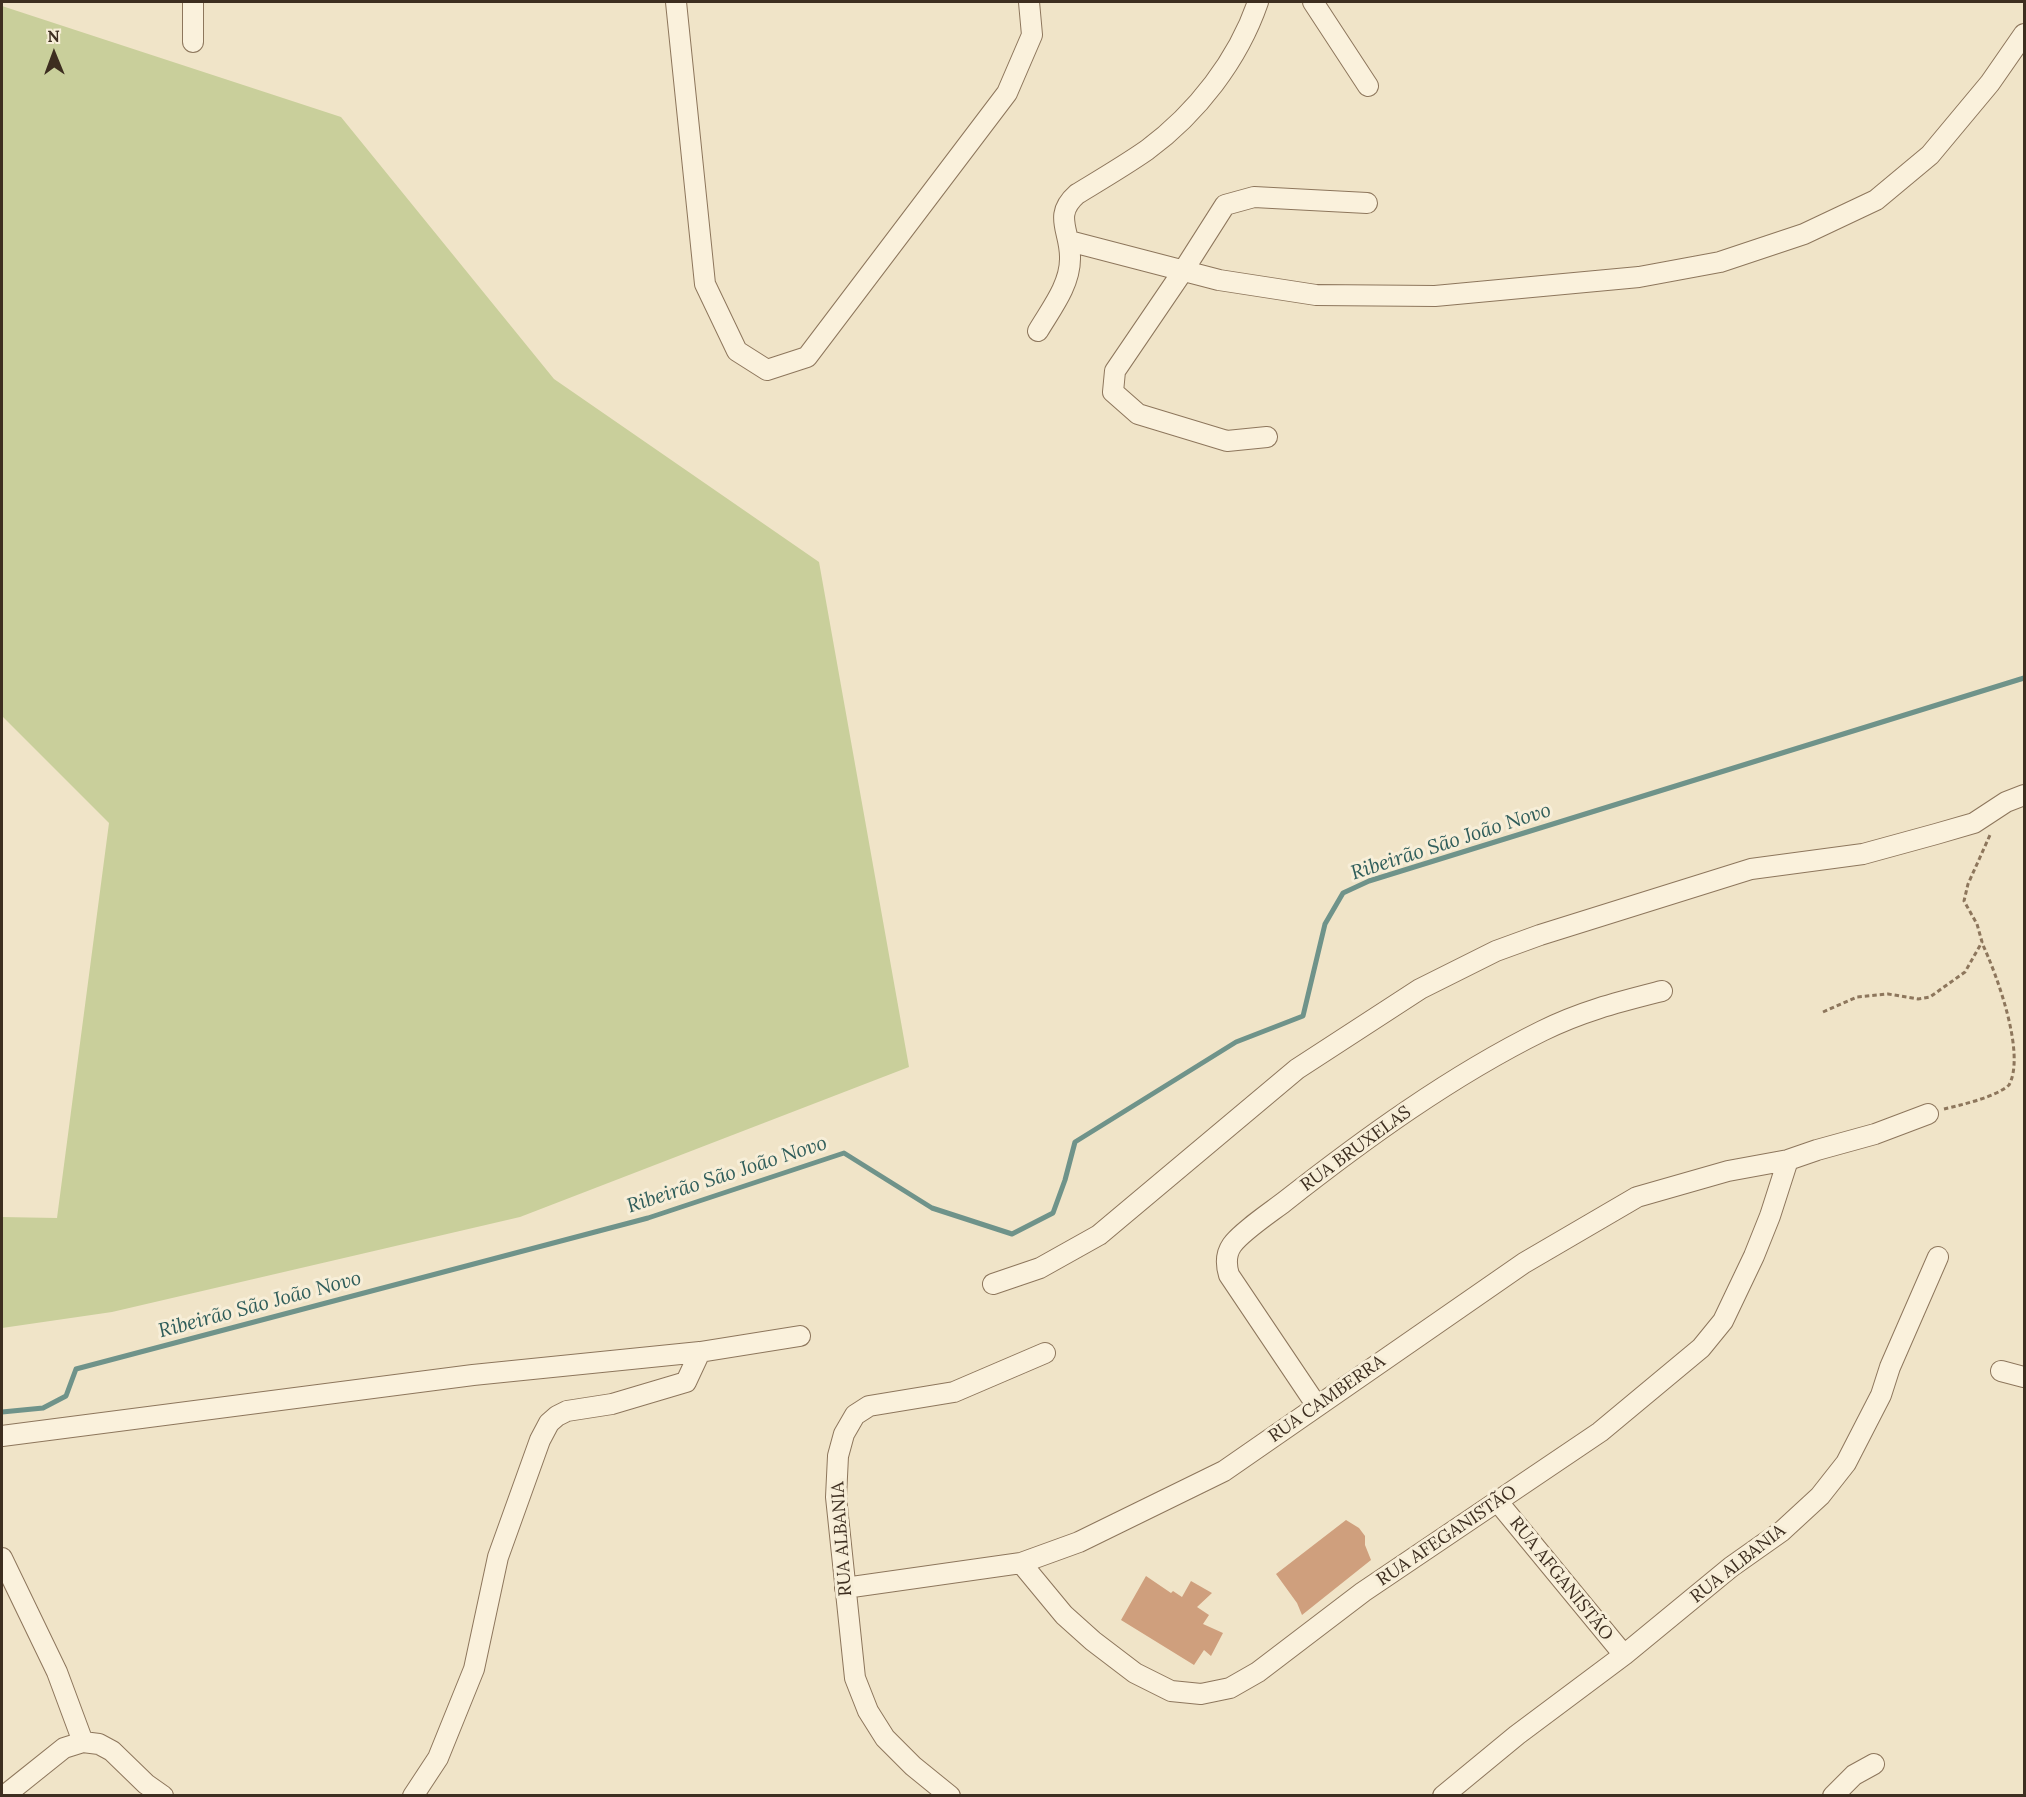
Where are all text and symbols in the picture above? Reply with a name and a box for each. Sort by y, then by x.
north arrow [24,24,84,84]
text: N [47,26,60,46]
water label: Ribeirão São João Novo [1348,798,1554,886]
street label: RUA BRUXELAS [1297,1102,1415,1196]
water label: Ribeirão São João Novo [624,1131,830,1219]
water label: Ribeirão São João Novo [156,1266,364,1344]
street label: RUA CAMBERRA [1264,1351,1390,1447]
street label: RUA ALBANIA [827,1481,857,1597]
street label: RUA AFEGANISTÃO [1373,1481,1521,1591]
street label: RUA AFGANISTÃO [1505,1513,1617,1645]
street label: RUA ALBANIA [1686,1520,1790,1608]

